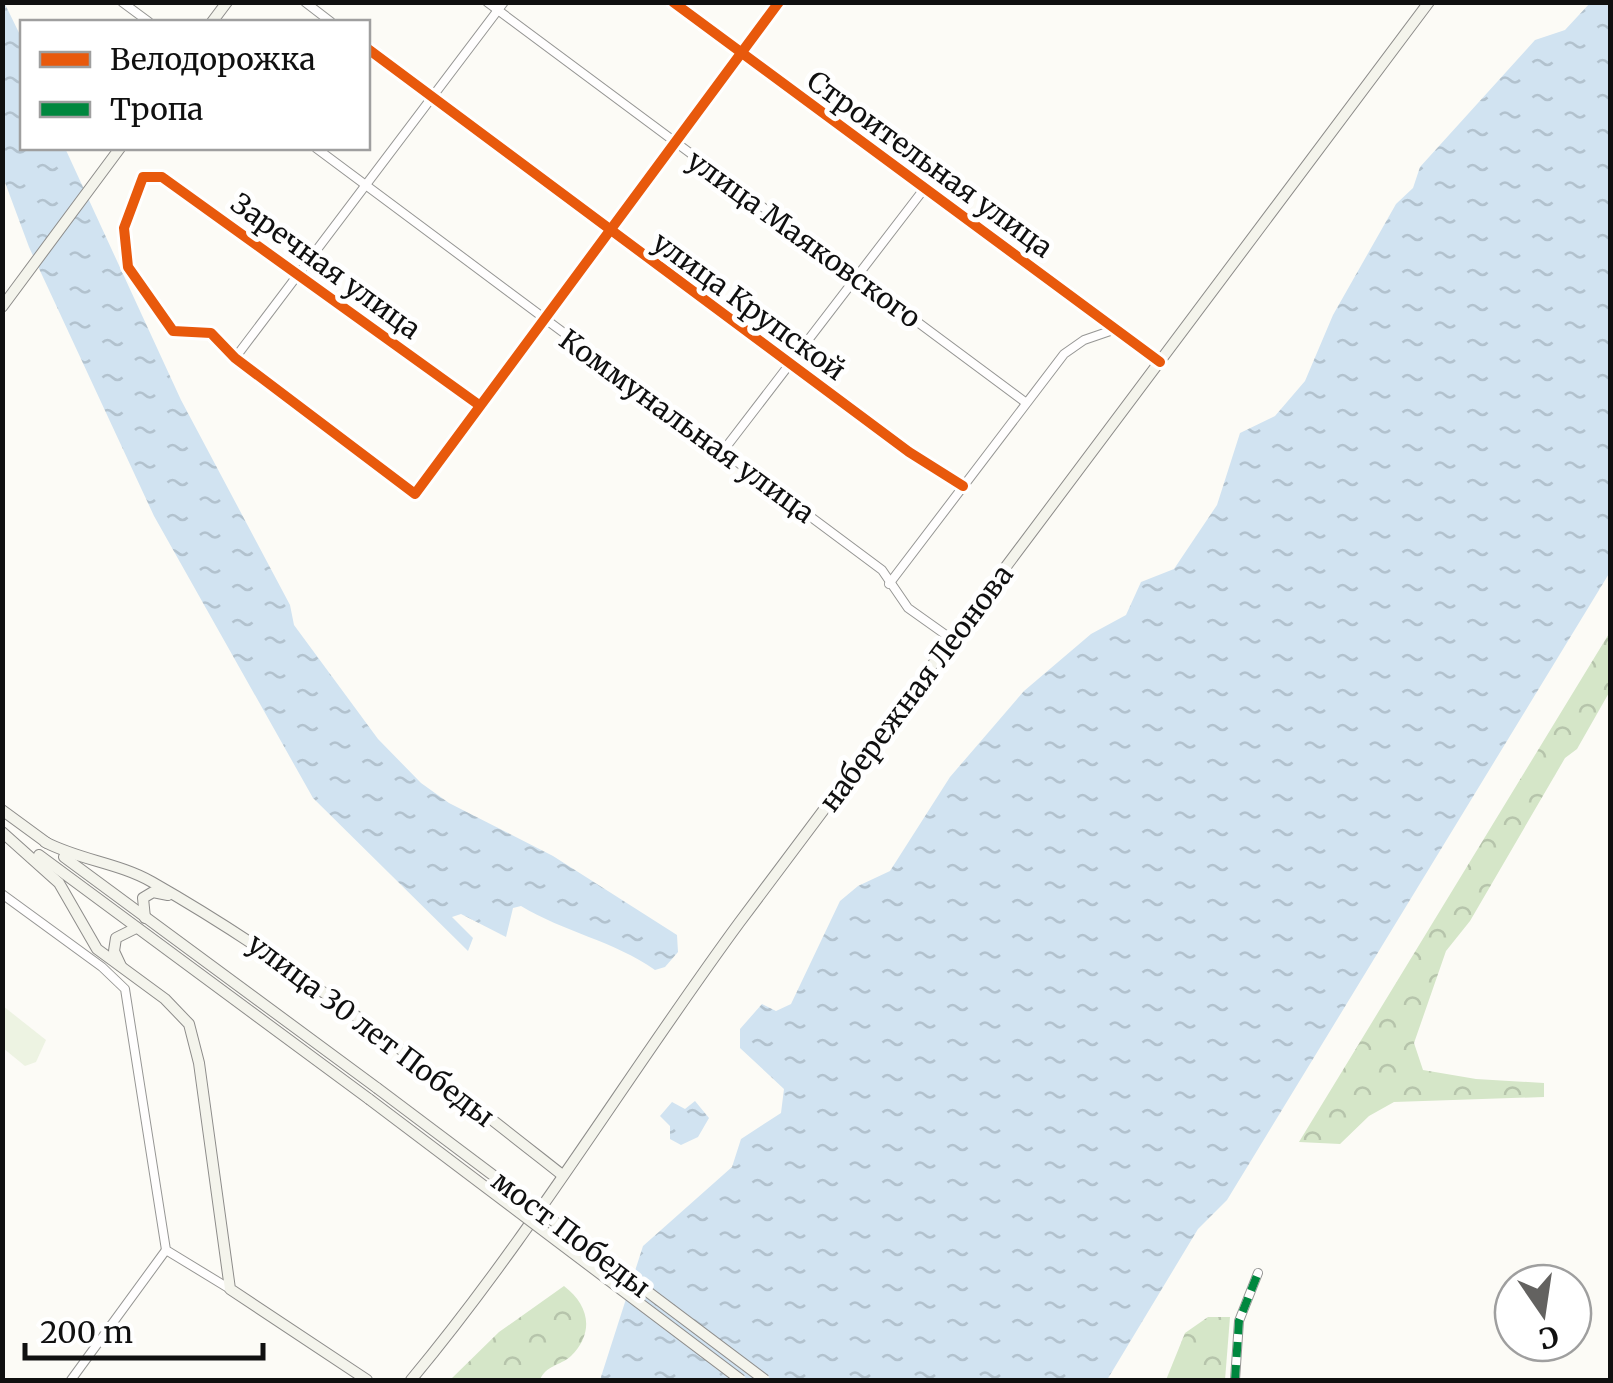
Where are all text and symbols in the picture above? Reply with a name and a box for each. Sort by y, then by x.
legend [20,20,370,150]
text: Велодорожка [110,40,316,78]
street label: Строительная улица [800,63,1060,265]
text: Тропа [110,90,203,128]
street label: улица Маяковского [680,142,928,336]
street label: Заречная улица [224,185,428,347]
street label: улица Крупской [645,224,853,388]
street label: Коммунальная улица [552,321,822,531]
street label: набережная Леонова [811,557,1021,819]
street label: улица 30 лет Победы [240,925,502,1135]
street label: мост Победы [485,1163,657,1305]
north arrow [1493,1263,1593,1363]
scale bar [25,1298,262,1360]
text: 200 m [40,1313,133,1351]
text: С [1536,1318,1562,1357]

